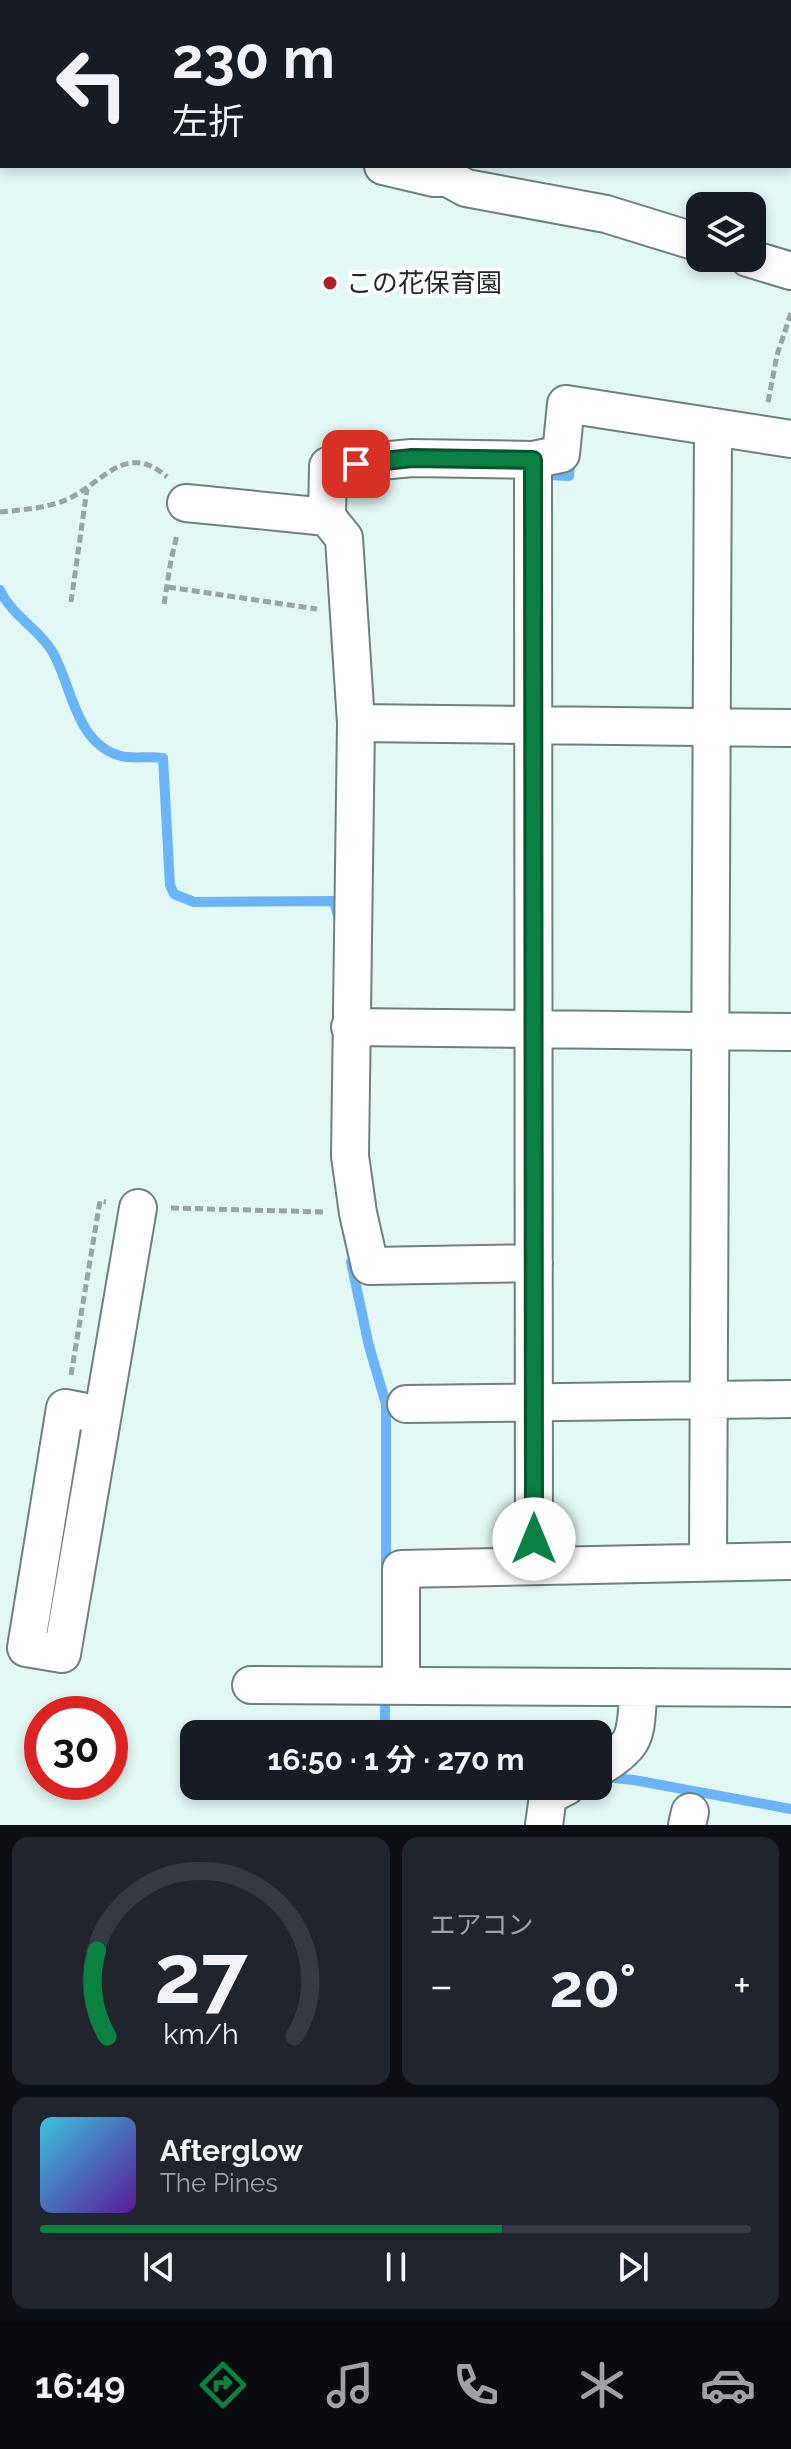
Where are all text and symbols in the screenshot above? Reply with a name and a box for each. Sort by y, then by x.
text: 230 m [172,25,335,91]
icon: left [40,32,144,136]
text: 左折 [172,100,244,142]
map controls [686,192,766,272]
button: layers [686,192,766,272]
place label: この花保育園 [346,268,502,298]
marker: この花保育園 [321,274,339,292]
pin [322,430,390,498]
icon: arrive [334,442,378,486]
position arrow [492,1497,576,1581]
speed limit sign: 30 [24,1696,128,1800]
text: 16:50 · 1 分 · 270 m [267,1742,525,1777]
text: エアコン [430,1910,534,1940]
text: 27 [154,1925,248,2022]
text: 20° [550,1951,636,2021]
text: − [430,1960,453,2011]
text: + [733,1960,751,2011]
text: km/h [163,2017,238,2051]
text: Afterglow [160,2133,303,2168]
text: The Pines [160,2168,278,2198]
icon: previous [137,2245,181,2289]
icon: pause [374,2245,418,2289]
icon: next [611,2245,655,2289]
icon: directions [195,2357,251,2413]
icon: music [322,2357,378,2413]
icon: phone [448,2357,504,2413]
icon: climate [574,2357,630,2413]
icon: car [700,2357,756,2413]
text: 16:49 [35,2364,125,2406]

